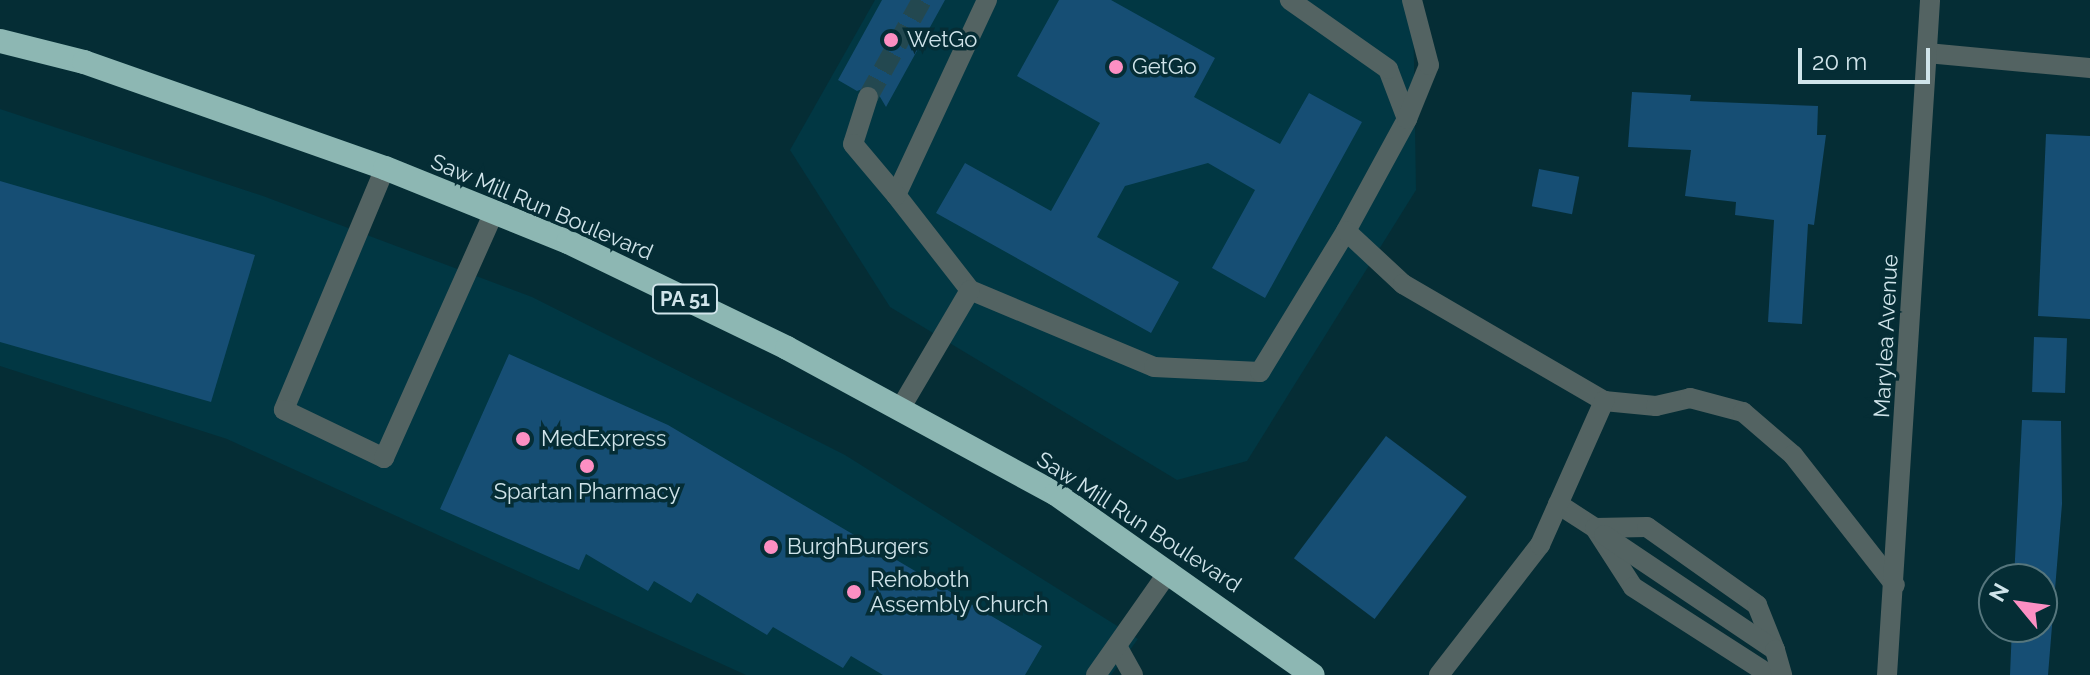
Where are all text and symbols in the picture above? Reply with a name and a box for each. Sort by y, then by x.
place label: WetGo [907,27,977,53]
marker: WetGo [882,31,900,49]
scale bar [1802,32,1934,82]
text: 20 m [1812,47,1867,76]
place label: GetGo [1132,54,1197,80]
marker: GetGo [1107,58,1125,76]
street label: Saw Mill Run Boulevard [426,148,658,266]
street label: Marylea Avenue [1869,253,1903,419]
road number: PA 51 [651,283,719,315]
place label: MedExpress [541,426,666,452]
marker: MedExpress [512,428,534,450]
street label: Saw Mill Run Boulevard [1031,446,1247,598]
marker: Spartan Pharmacy [578,457,596,475]
place label: Spartan Pharmacy [494,479,680,505]
place label: BurghBurgers [787,534,929,560]
marker: BurghBurgers [762,538,780,556]
north arrow [1978,563,2058,643]
place label: Rehoboth Assembly Church [870,566,1049,618]
text: N [1983,579,2014,606]
marker: Rehoboth Assembly Church [845,583,863,601]

